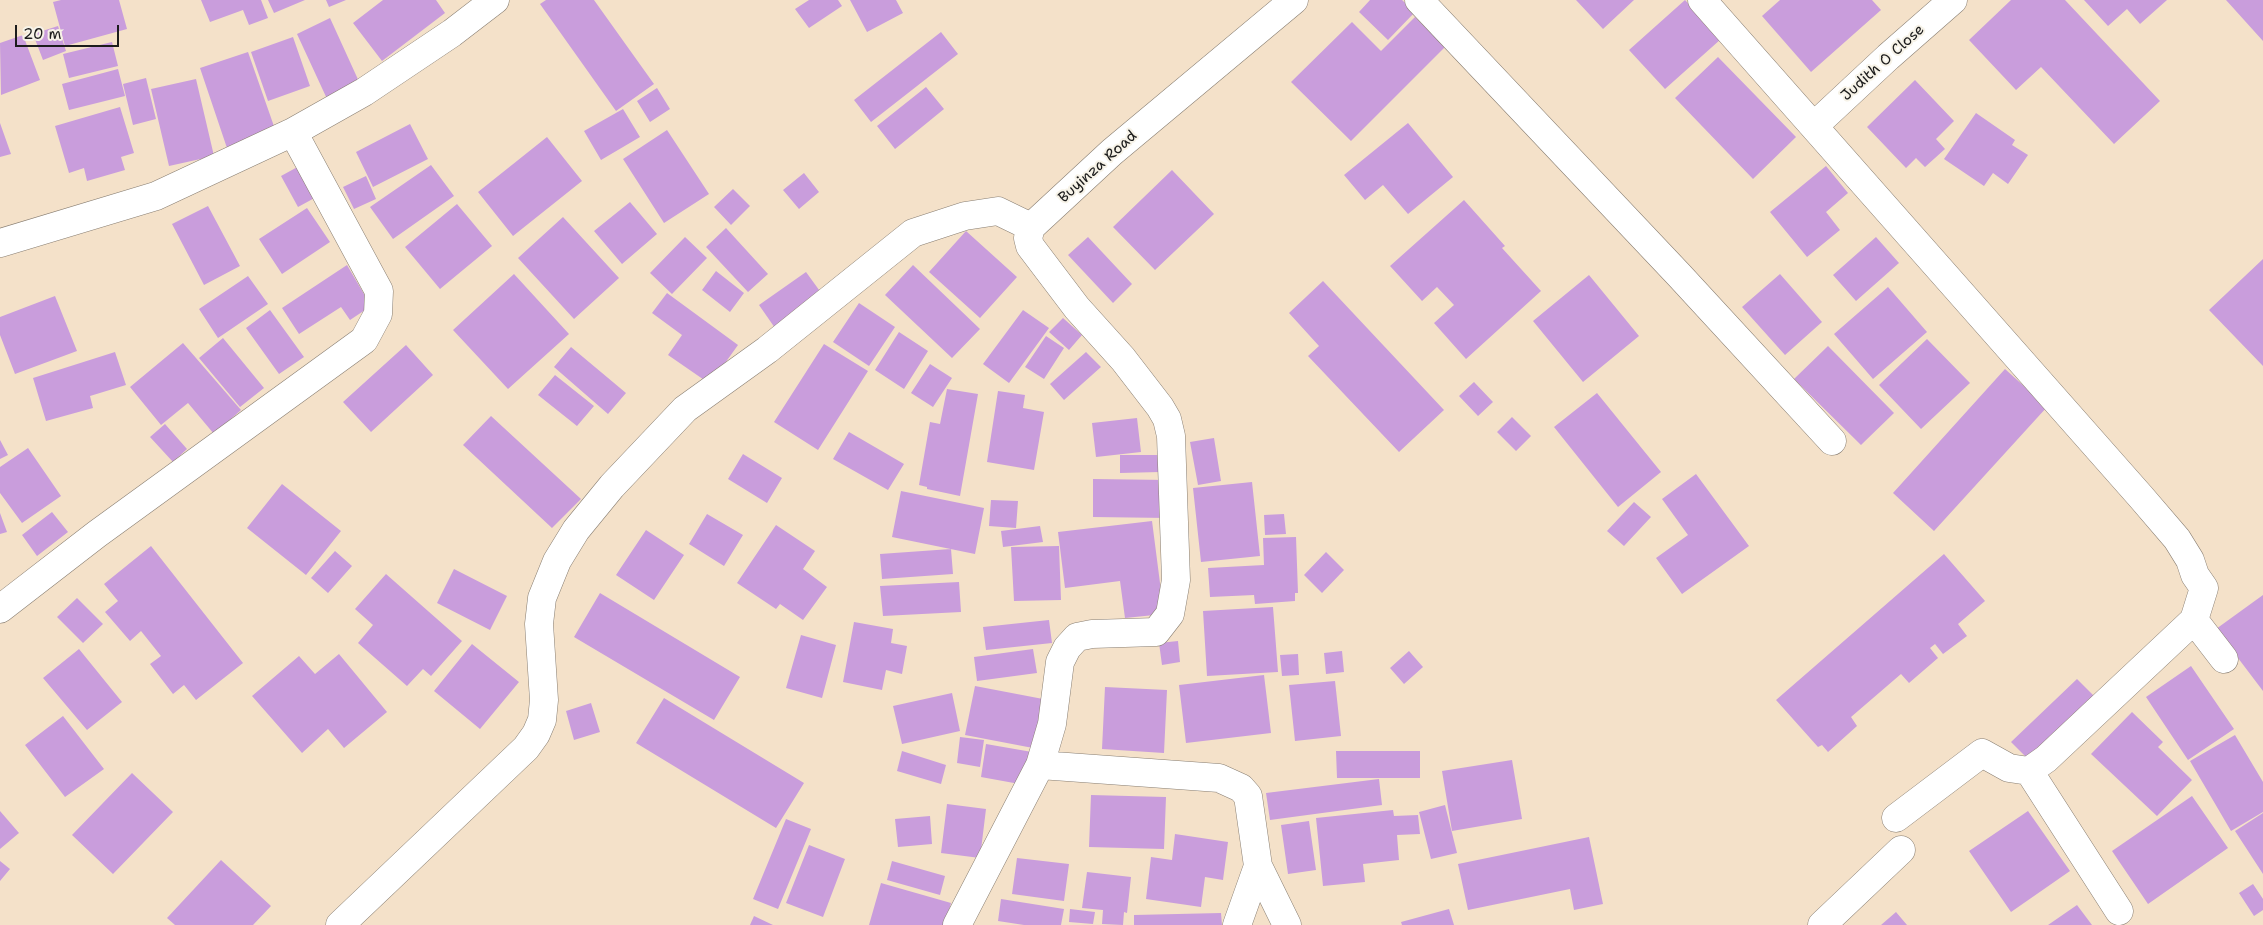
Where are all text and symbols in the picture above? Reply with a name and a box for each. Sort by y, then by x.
scale bar [18,15,121,47]
street label: Judith O Close [1838,21,1928,105]
text: 20 m [23,24,62,44]
street label: Buyinza Road [1055,127,1141,207]

